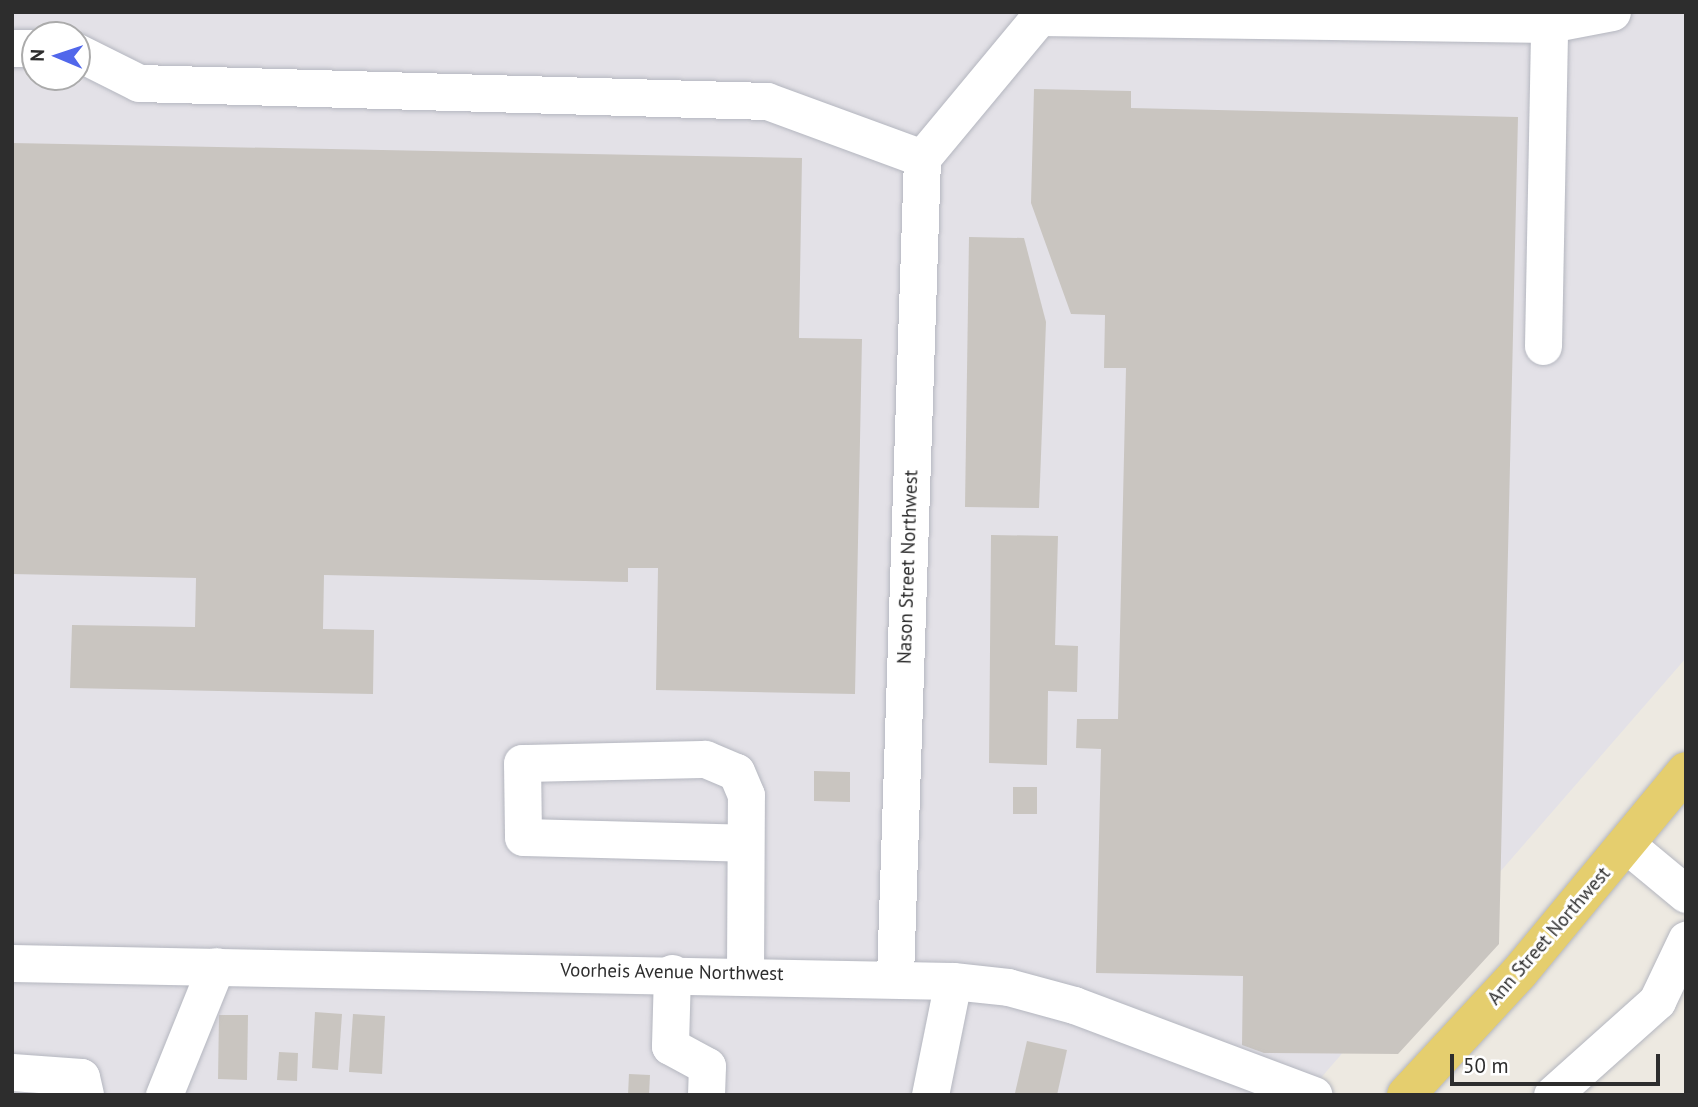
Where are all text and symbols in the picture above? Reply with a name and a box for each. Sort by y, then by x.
north arrow [21,21,91,91]
text: N [25,49,49,62]
street label: Nason Street Northwest [893,470,923,664]
street label: Ann Street Northwest [1483,862,1615,1010]
street label: Voorheis Avenue Northwest [560,959,784,985]
scale bar [1453,1040,1663,1084]
text: 50 m [1463,1052,1509,1079]

